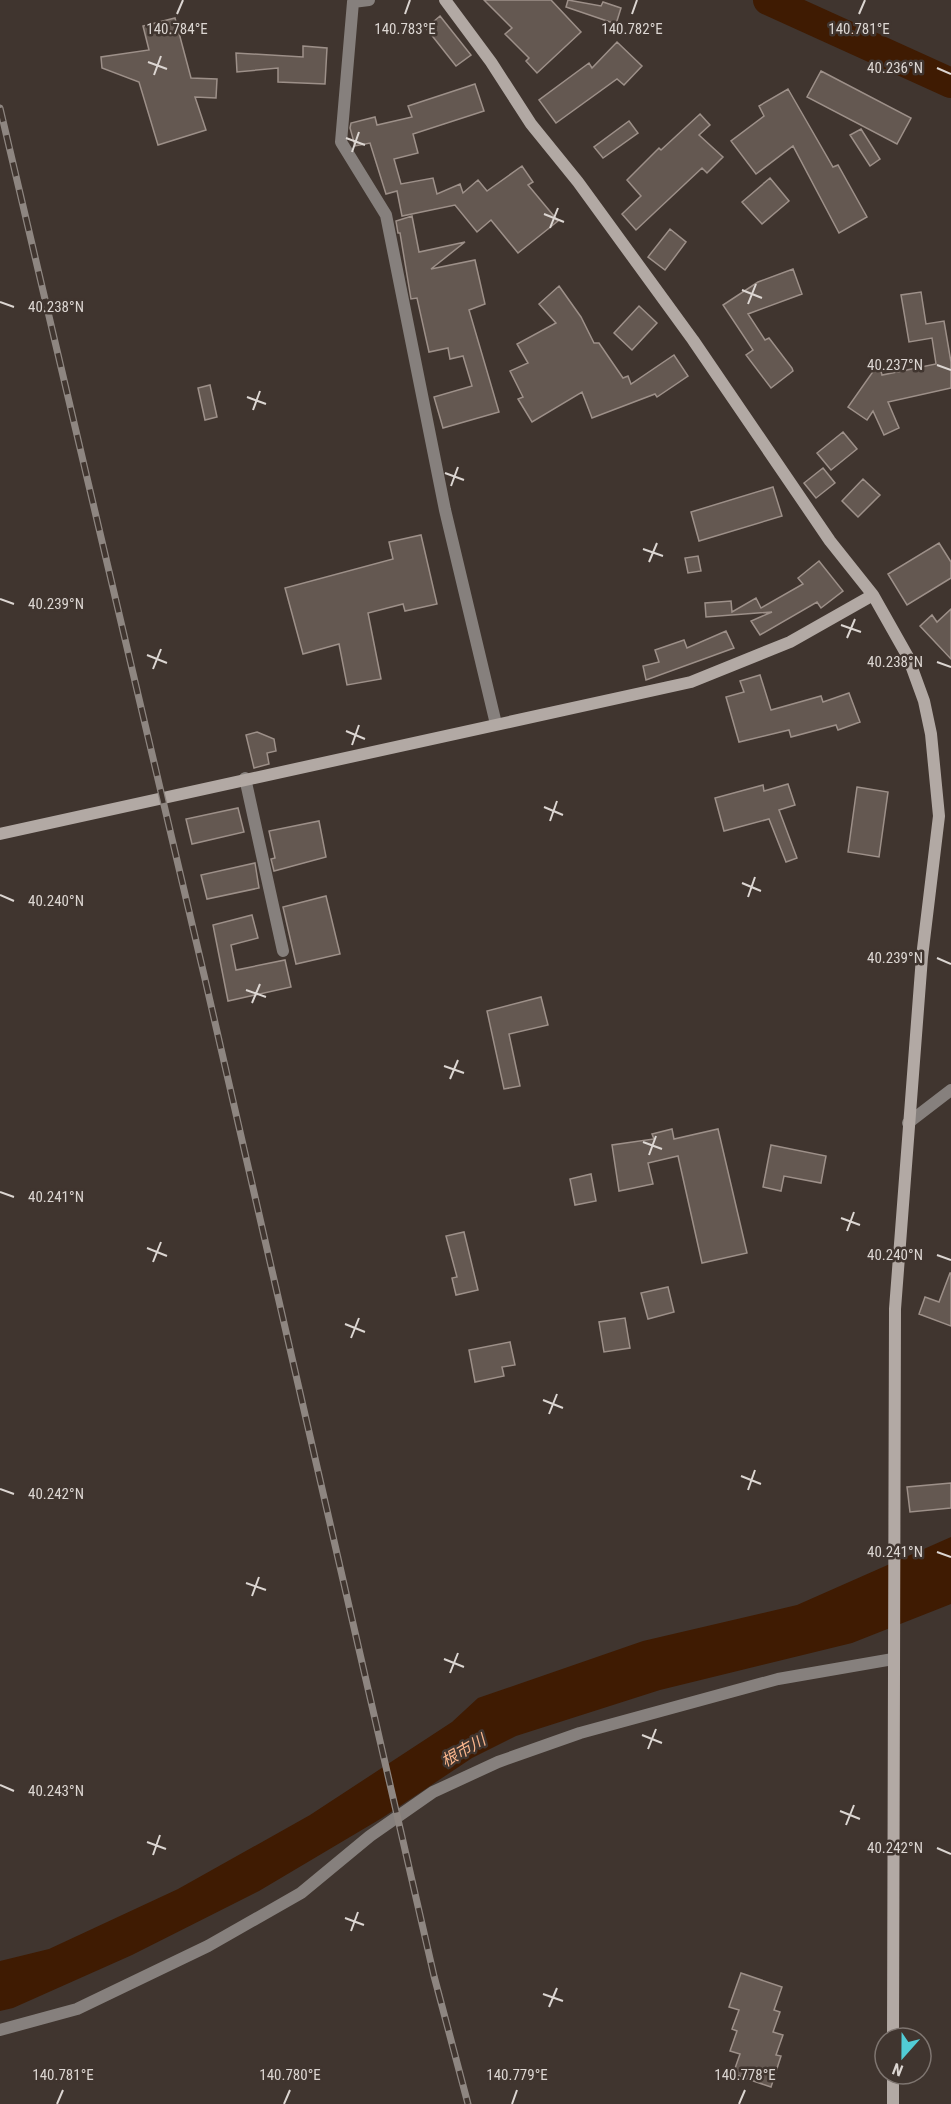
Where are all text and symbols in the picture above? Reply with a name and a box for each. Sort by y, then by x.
text: 140.784°E [146,20,208,38]
text: 140.783°E [374,20,436,38]
text: 140.782°E [601,20,663,38]
text: 140.781°E [828,20,890,38]
text: 40.236°N [867,59,923,77]
text: 40.238°N [28,298,84,316]
text: 40.237°N [867,356,923,374]
text: 40.239°N [28,595,84,613]
text: 40.238°N [867,653,923,671]
text: 40.240°N [28,892,84,910]
text: 40.239°N [867,949,923,967]
text: 40.241°N [28,1188,84,1206]
text: 40.240°N [867,1246,923,1264]
text: 40.242°N [28,1485,84,1503]
text: 40.241°N [867,1543,923,1561]
water label: 根市川 [438,1729,491,1771]
text: 40.243°N [28,1782,84,1800]
text: 40.242°N [867,1839,923,1857]
north arrow [873,2026,933,2086]
text: N [890,2059,906,2080]
text: 140.781°E [32,2066,94,2084]
text: 140.780°E [259,2066,321,2084]
text: 140.779°E [486,2066,548,2084]
text: 140.778°E [714,2066,776,2084]

